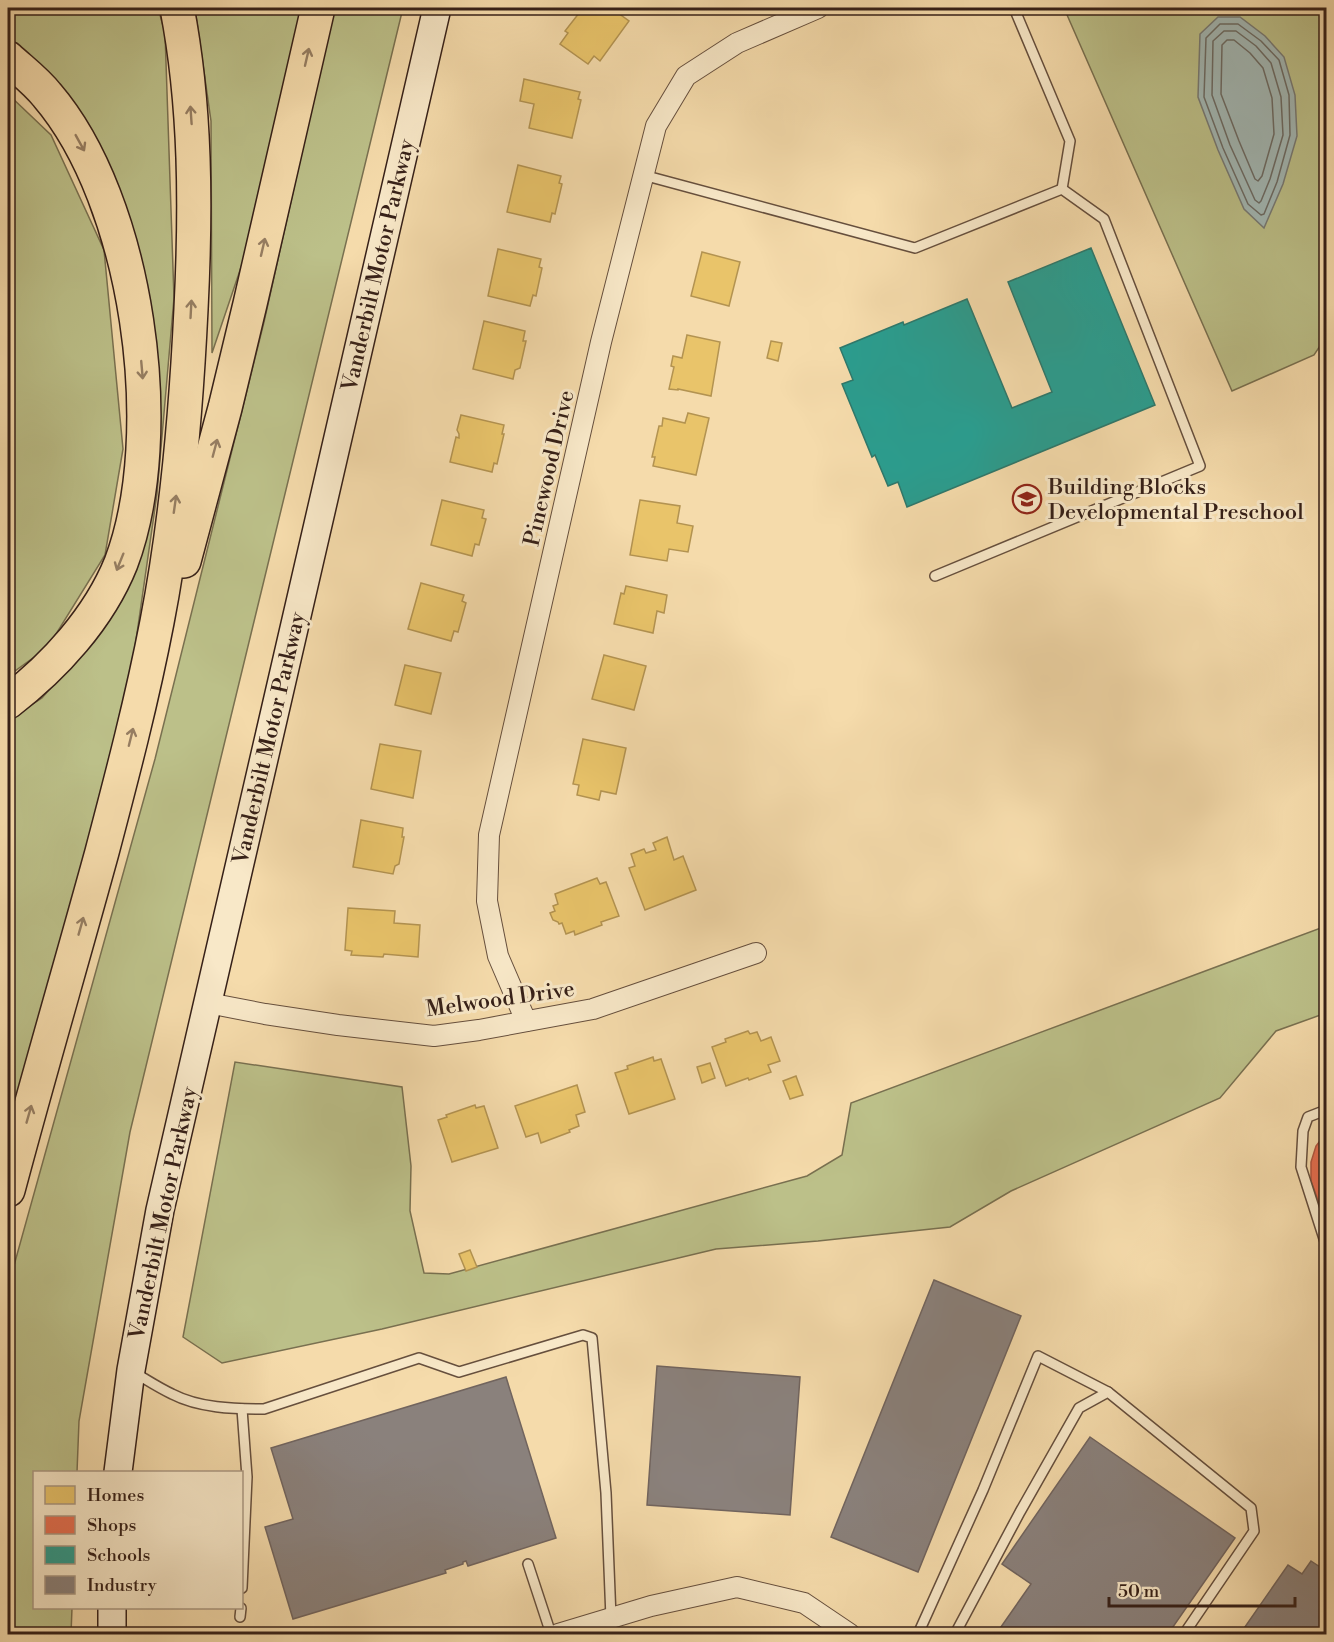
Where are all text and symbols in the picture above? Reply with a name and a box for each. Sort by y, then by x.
one-way arrow [302,47,313,67]
one-way arrow [185,105,196,125]
one-way arrow [74,135,86,152]
street label: Vanderbilt Motor Parkway [336,136,421,395]
one-way arrow [258,237,270,256]
one-way arrow [186,300,197,320]
one-way arrow [137,360,148,380]
street label: Pinewood Drive [518,388,581,549]
one-way arrow [209,439,221,458]
place label: Building Blocks Developmental Preschool [1047,474,1304,526]
school or university icon: Building Blocks Developmental Preschool [1011,483,1043,515]
one-way arrow [170,494,181,514]
one-way arrow [114,552,125,571]
street label: Vanderbilt Motor Parkway [227,609,312,868]
one-way arrow [126,728,138,747]
one-way arrow [76,917,87,936]
street label: Melwood Drive [424,976,576,1023]
street label: Vanderbilt Motor Parkway [123,1084,204,1343]
one-way arrow [24,1105,35,1124]
legend [33,1471,243,1609]
text: Homes [87,1484,144,1507]
text: Shops [87,1514,137,1537]
text: Schools [87,1544,151,1567]
scale bar [1109,1570,1295,1608]
text: Industry [87,1574,157,1597]
text: 50 m [1118,1580,1160,1603]

